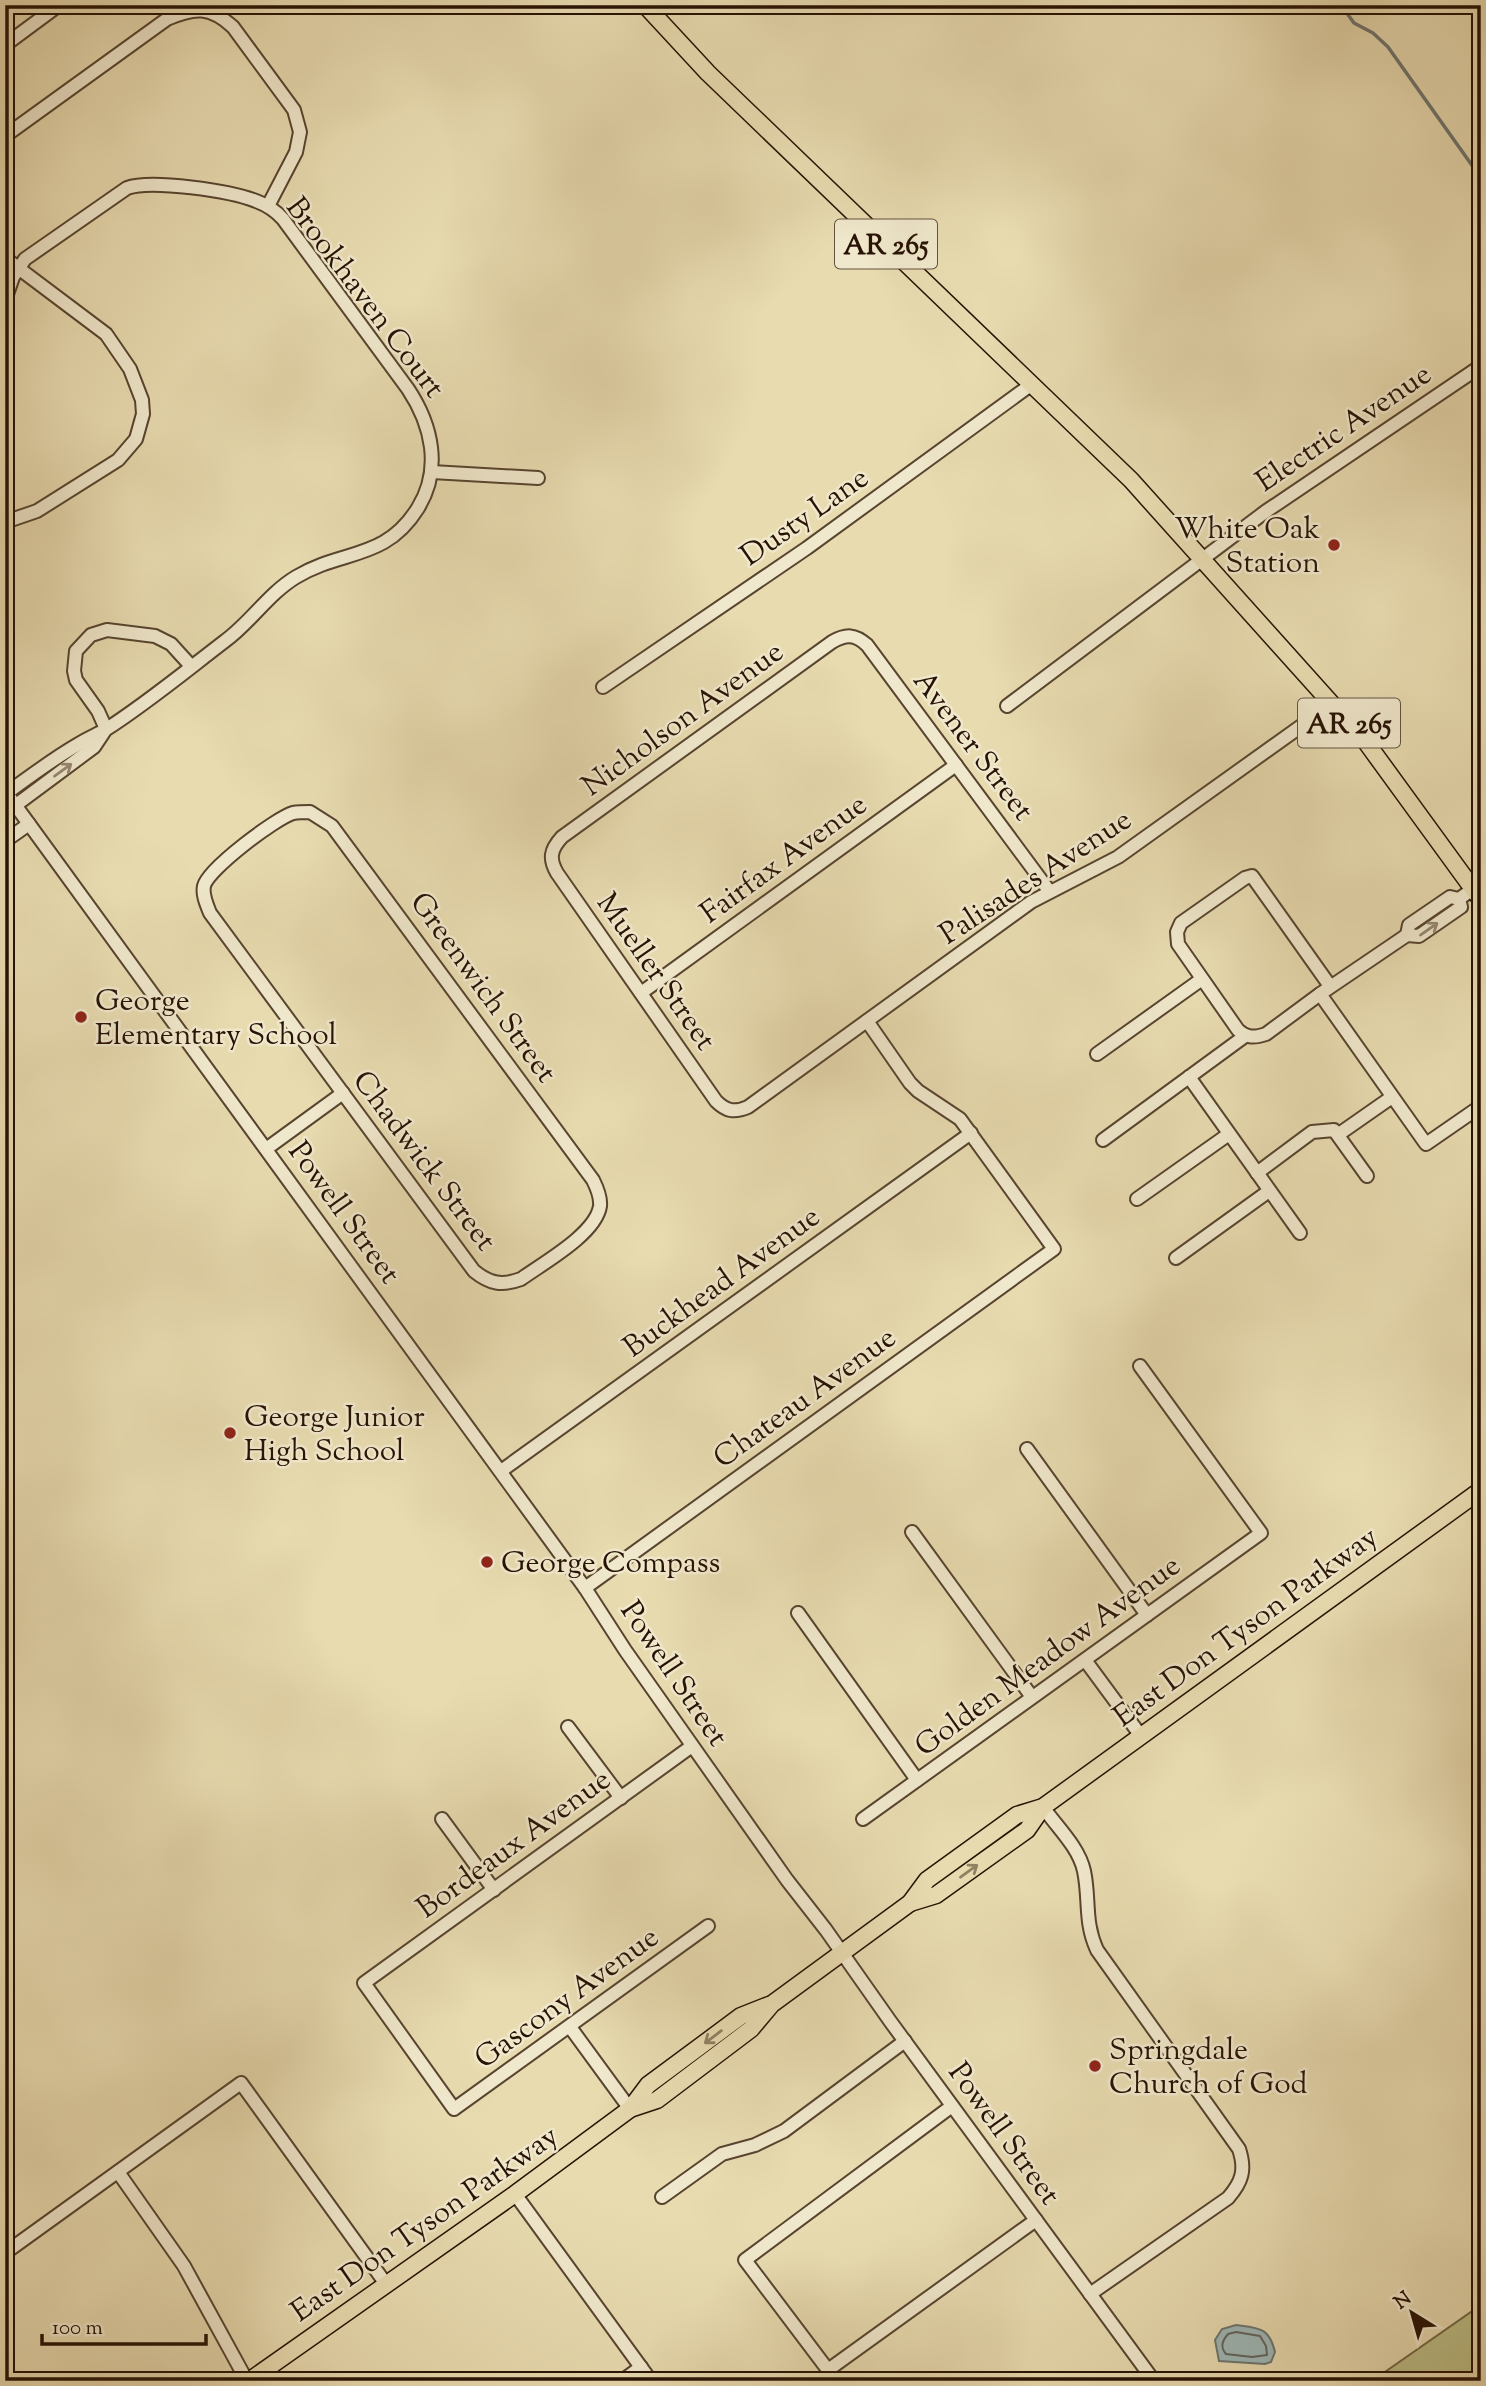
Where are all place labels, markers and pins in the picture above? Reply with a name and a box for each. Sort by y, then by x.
place label: White Oak Station [1174,509,1320,586]
marker: White Oak Station [1326,537,1342,553]
place label: George Elementary School [95,981,337,1058]
marker: George Elementary School [73,1009,89,1025]
place label: George Junior High School [244,1397,425,1474]
marker: George Junior High School [222,1425,238,1441]
place label: George Compass [501,1543,720,1586]
marker: George Compass [479,1554,495,1570]
place label: Springdale Church of God [1109,2030,1308,2107]
marker: Springdale Church of God [1087,2058,1103,2074]

